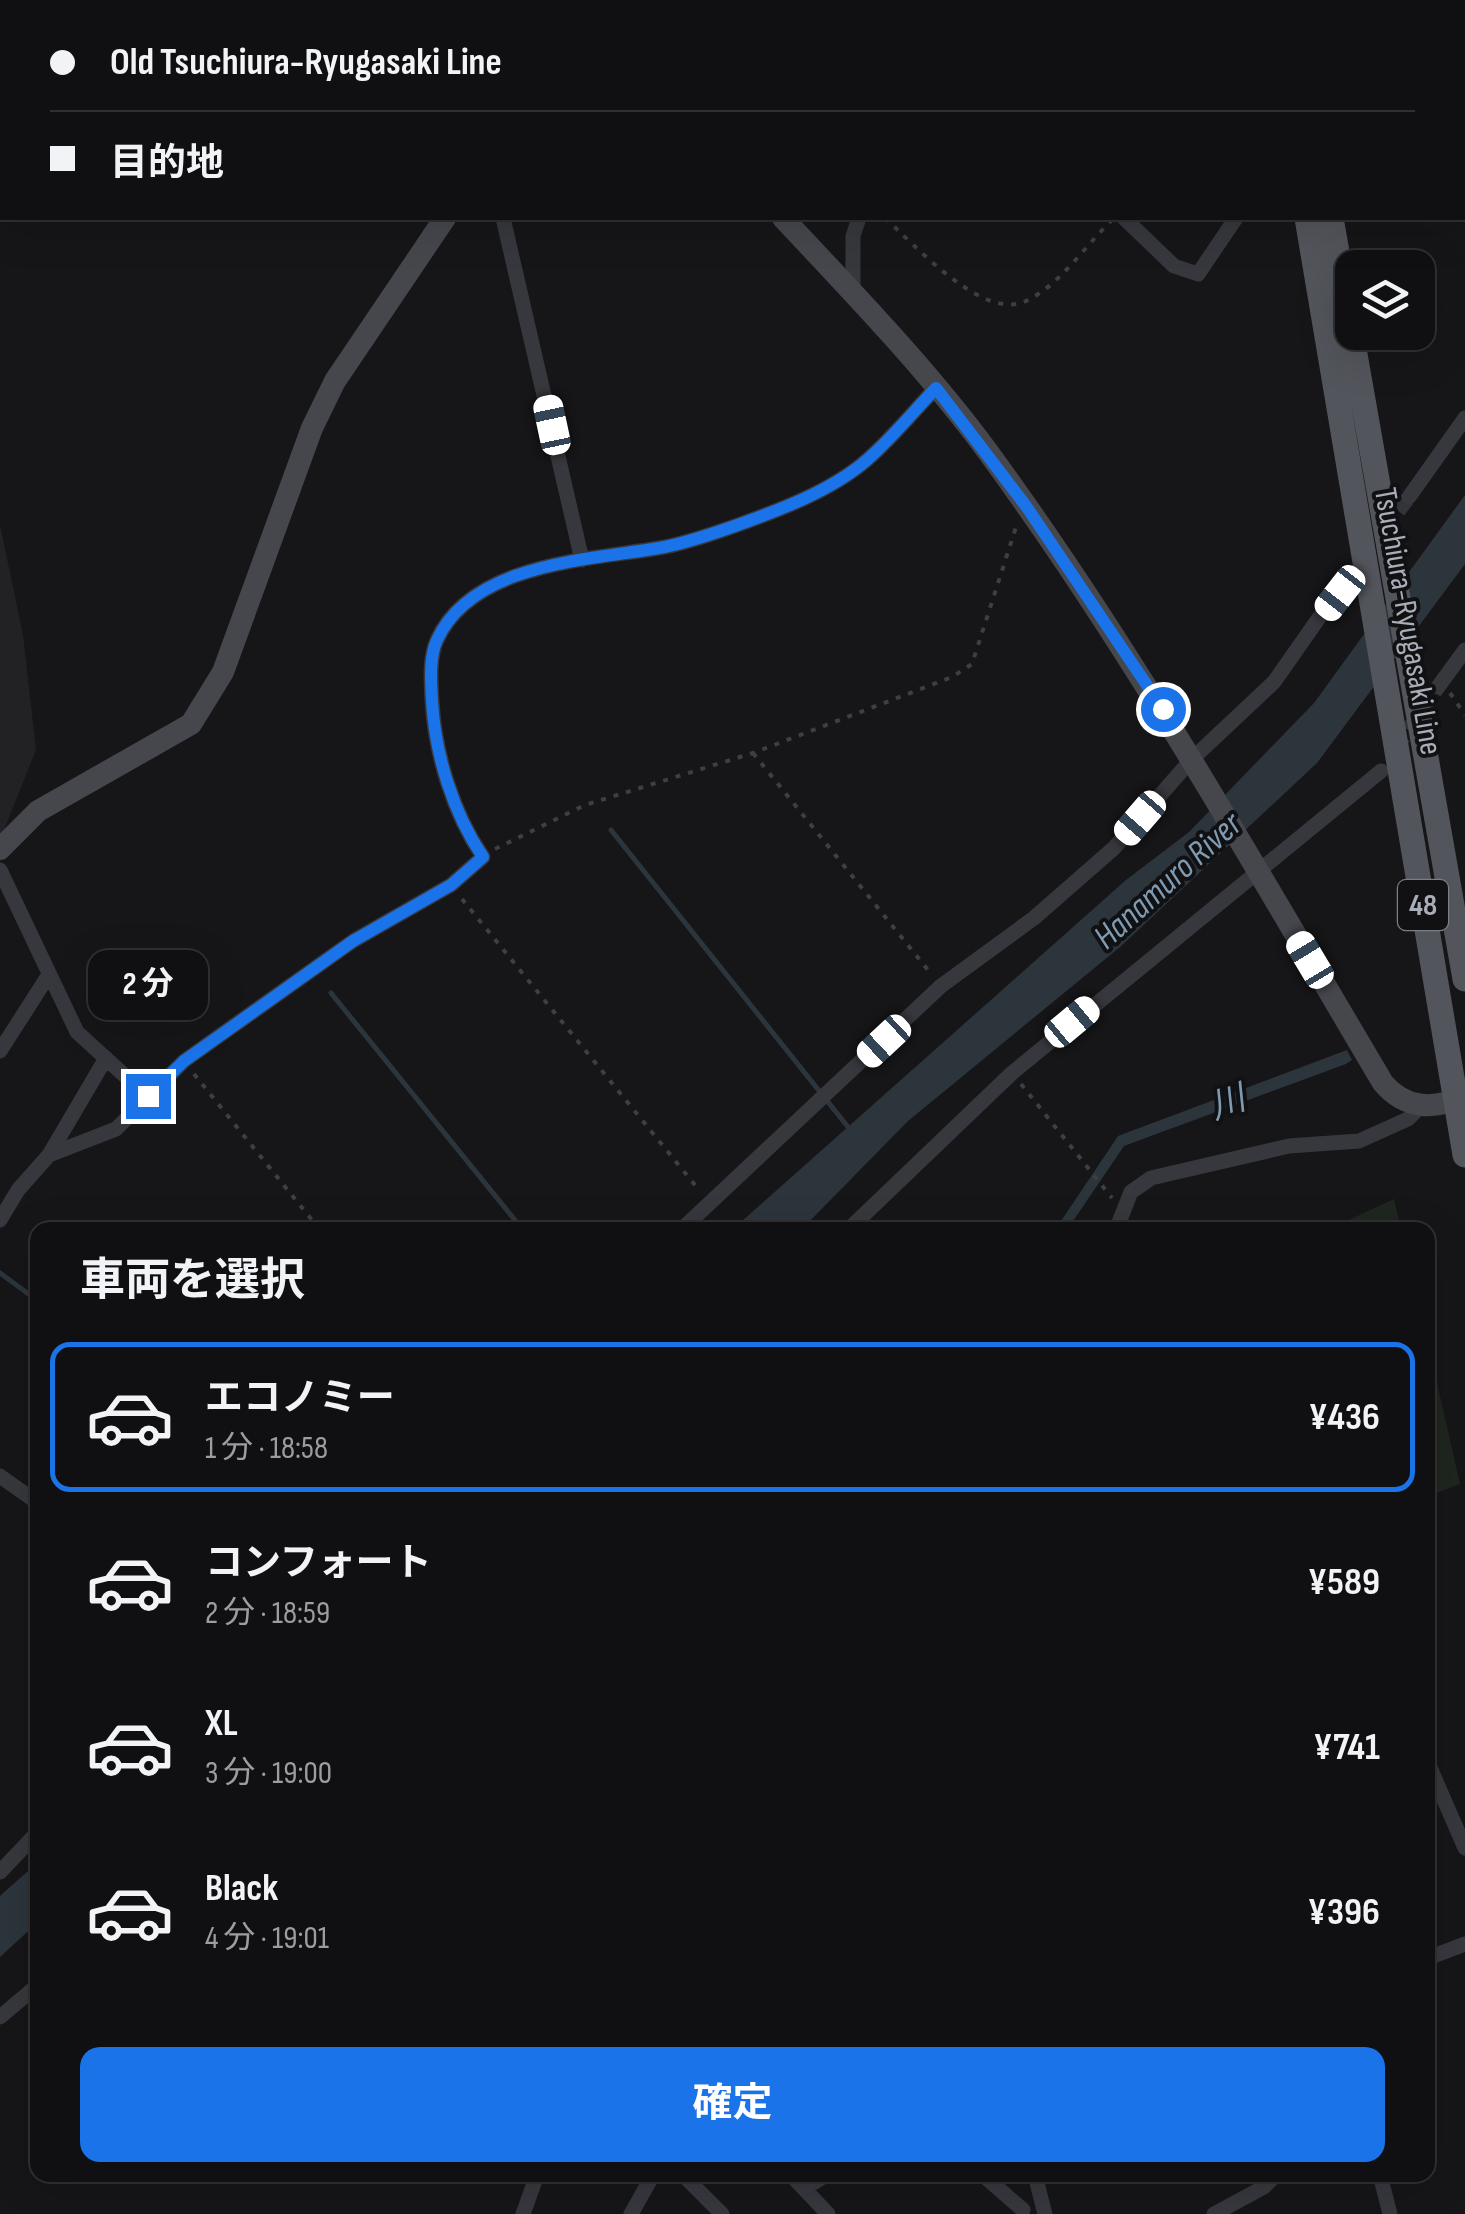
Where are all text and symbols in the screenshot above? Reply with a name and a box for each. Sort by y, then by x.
text: Old Tsuchiura-Ryugasaki Line [110,40,502,85]
text: 目的地 [110,141,224,186]
map controls [1335,250,1435,350]
button: layers [1335,250,1435,350]
car [531,393,573,457]
street label: Tsuchiura-Ryugasaki Line [1365,485,1450,758]
car [1310,560,1370,626]
route start [1141,687,1186,732]
car [1109,786,1171,850]
water label: Hanamuro River [1085,803,1252,959]
road number: 48 [1398,880,1448,930]
car [1282,927,1338,993]
callout: 2 分 [88,951,208,1021]
text: 2 分 [122,965,174,1004]
car [1039,991,1105,1053]
car [852,1010,916,1072]
route end [126,1074,171,1119]
water label: 川 [1204,1076,1255,1130]
text: 車両を選択 [80,1254,305,1309]
icon: car [85,1372,175,1462]
text: エコノミー [205,1376,395,1421]
text: ¥436 [1308,1395,1380,1440]
text: 1 分 · 18:58 [205,1429,328,1468]
icon: car [85,1537,175,1627]
text: コンフォート [205,1541,432,1586]
text: ¥589 [1308,1560,1380,1605]
text: 2 分 · 18:59 [205,1594,330,1633]
text: XL [205,1701,238,1746]
icon: car [85,1702,175,1792]
text: ¥741 [1313,1725,1380,1770]
text: 3 分 · 19:00 [205,1754,332,1793]
text: Black [205,1866,278,1911]
icon: car [85,1867,175,1957]
text: ¥396 [1308,1890,1380,1935]
text: 4 分 · 19:01 [205,1919,329,1958]
button: 確定 [80,2047,1385,2162]

